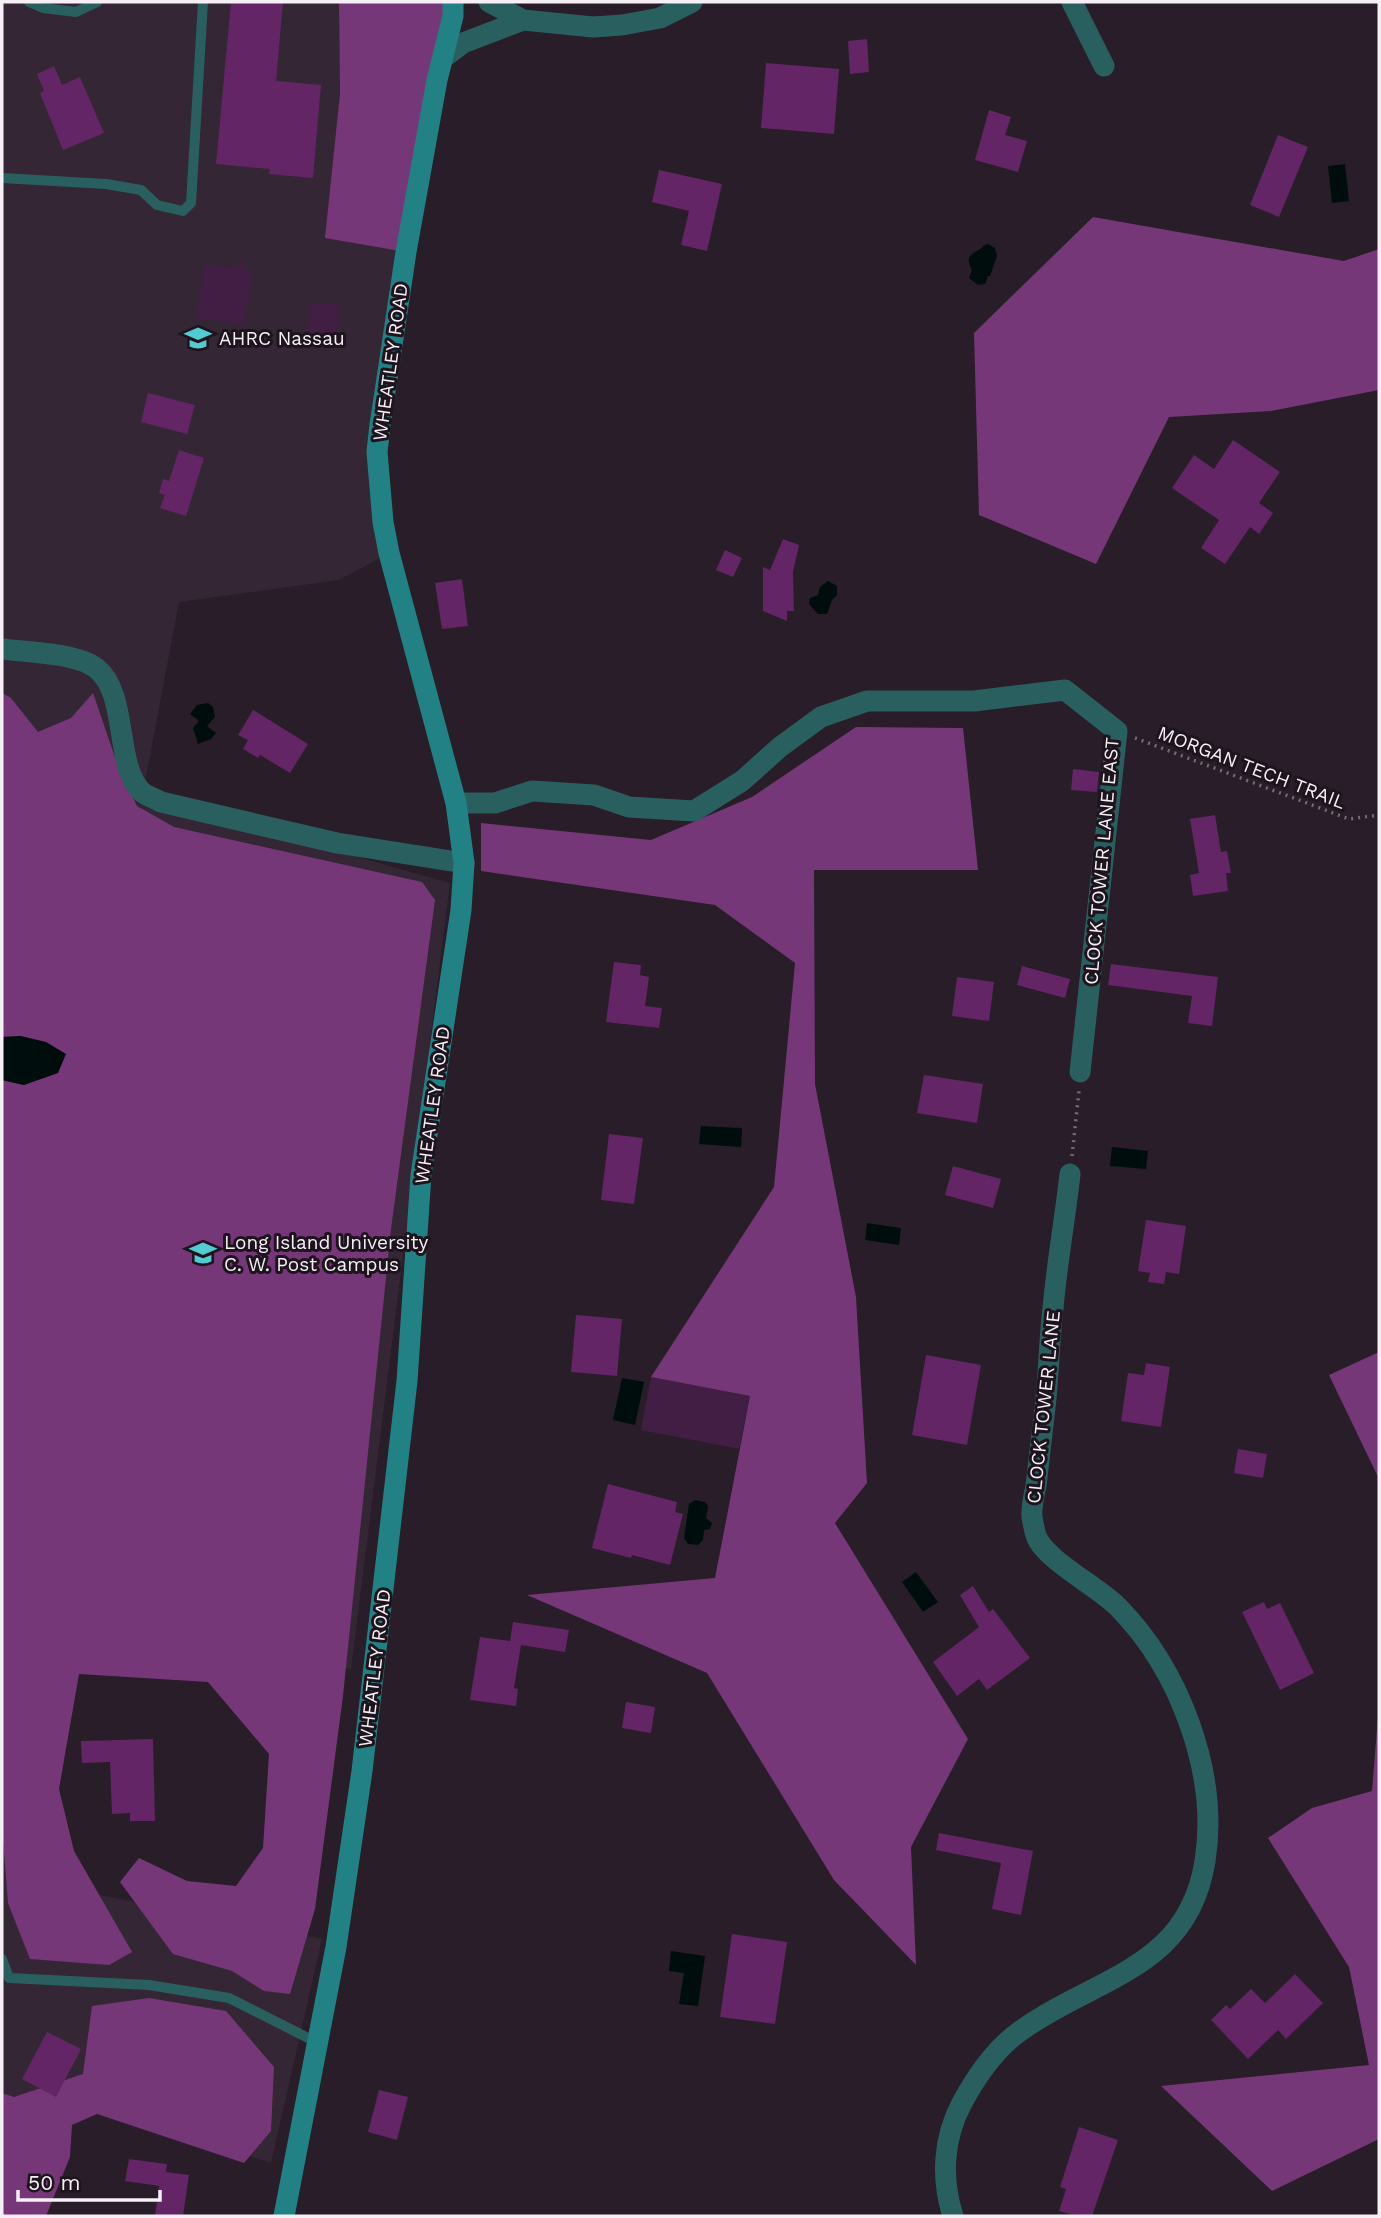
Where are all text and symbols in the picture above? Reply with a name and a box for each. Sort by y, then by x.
street label: WHEATLEY ROAD [368,282,413,443]
school or university icon: AHRC Nassau [183,323,213,353]
place label: AHRC Nassau [219,327,345,350]
street label: MORGAN TECH TRAIL [1155,721,1349,814]
street label: CLOCK TOWER LANE EAST [1079,736,1124,986]
street label: WHEATLEY ROAD [410,1025,455,1186]
place label: Long Island University C. W. Post Campus [224,1231,428,1276]
school or university icon: Long Island University C. W. Post Campus [188,1238,218,1268]
street label: CLOCK TOWER LANE [1022,1309,1065,1505]
street label: WHEATLEY ROAD [353,1588,396,1748]
scale bar [18,2158,159,2202]
text: 50 m [28,2170,80,2195]

